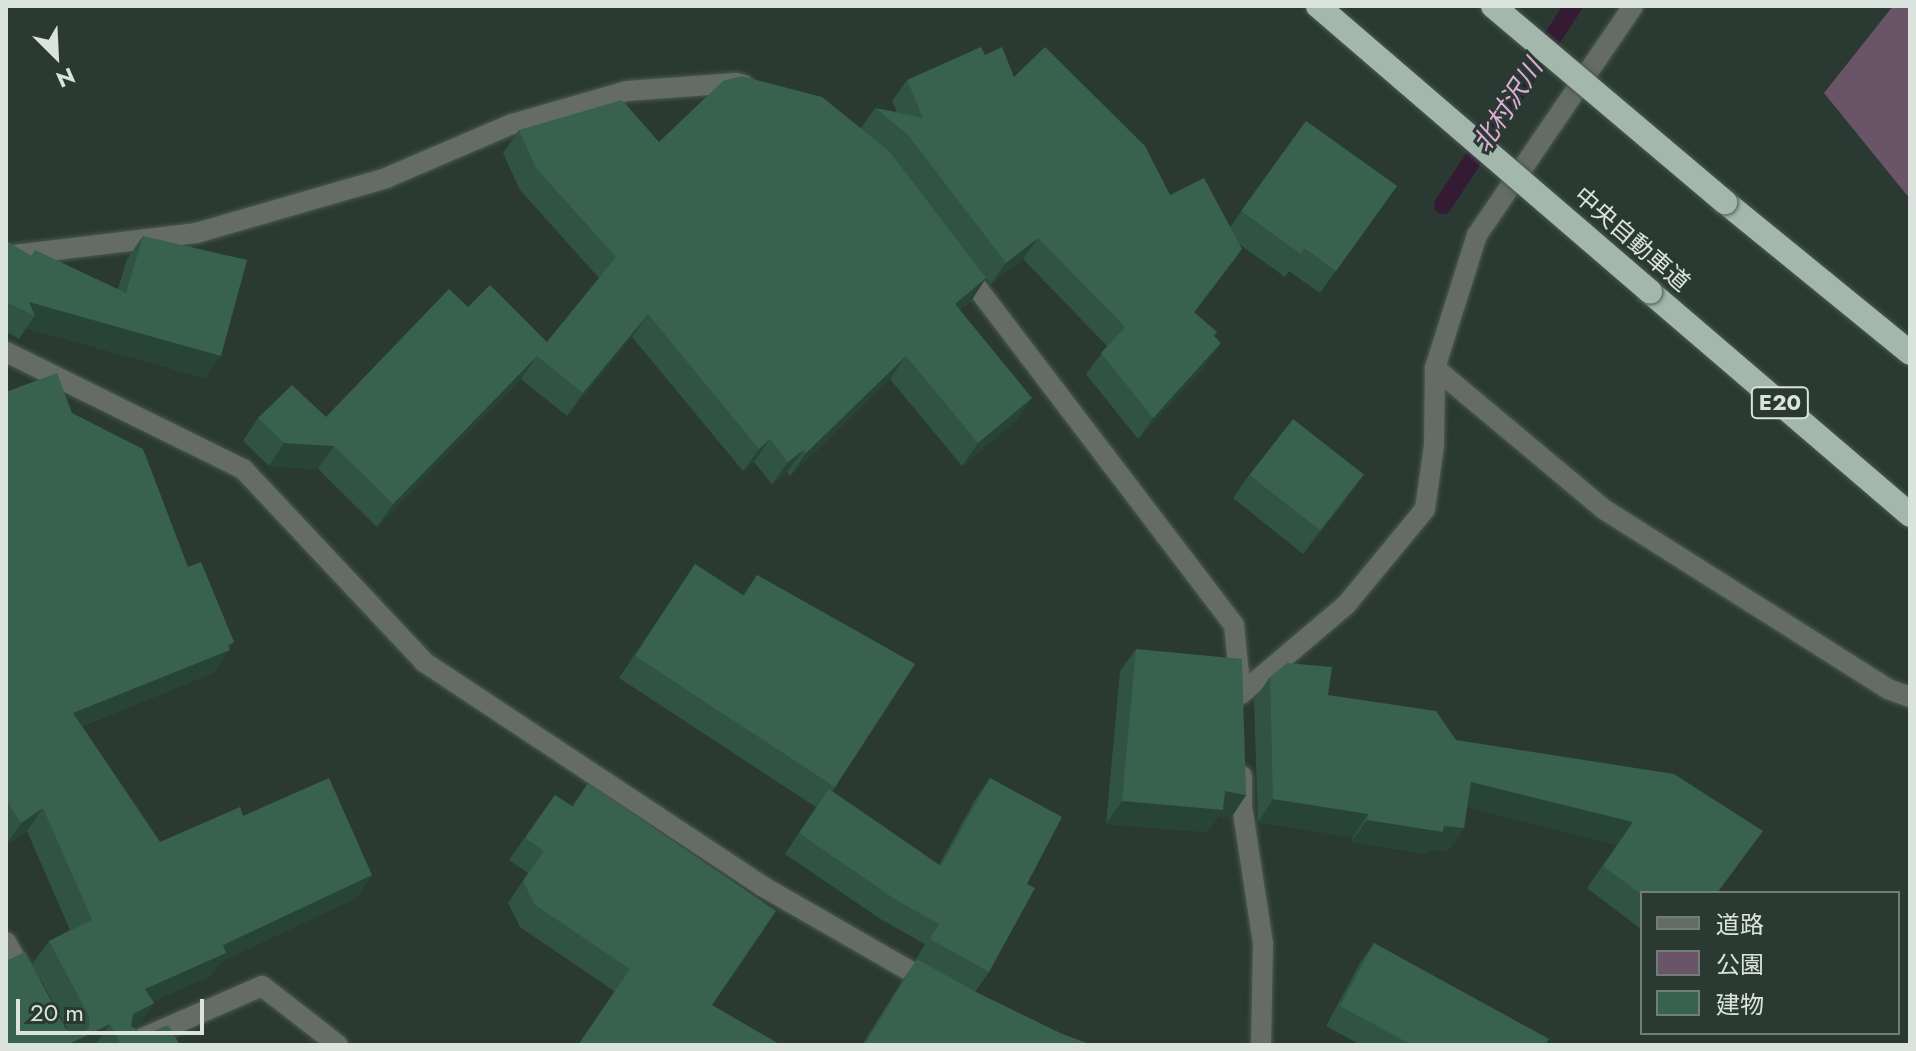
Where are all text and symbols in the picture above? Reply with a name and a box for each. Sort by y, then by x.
north arrow [16,16,96,96]
water label: 北村沢川 [1467,54,1549,158]
text: N [51,60,80,96]
street label: 中央自動車道 [1568,181,1696,297]
road number: E20 [1750,385,1810,421]
legend [1640,891,1900,1035]
text: 道路 [1716,907,1764,942]
text: 公園 [1716,947,1764,982]
scale bar [20,983,208,1033]
text: 建物 [1716,987,1764,1022]
text: 20 m [30,995,84,1030]

